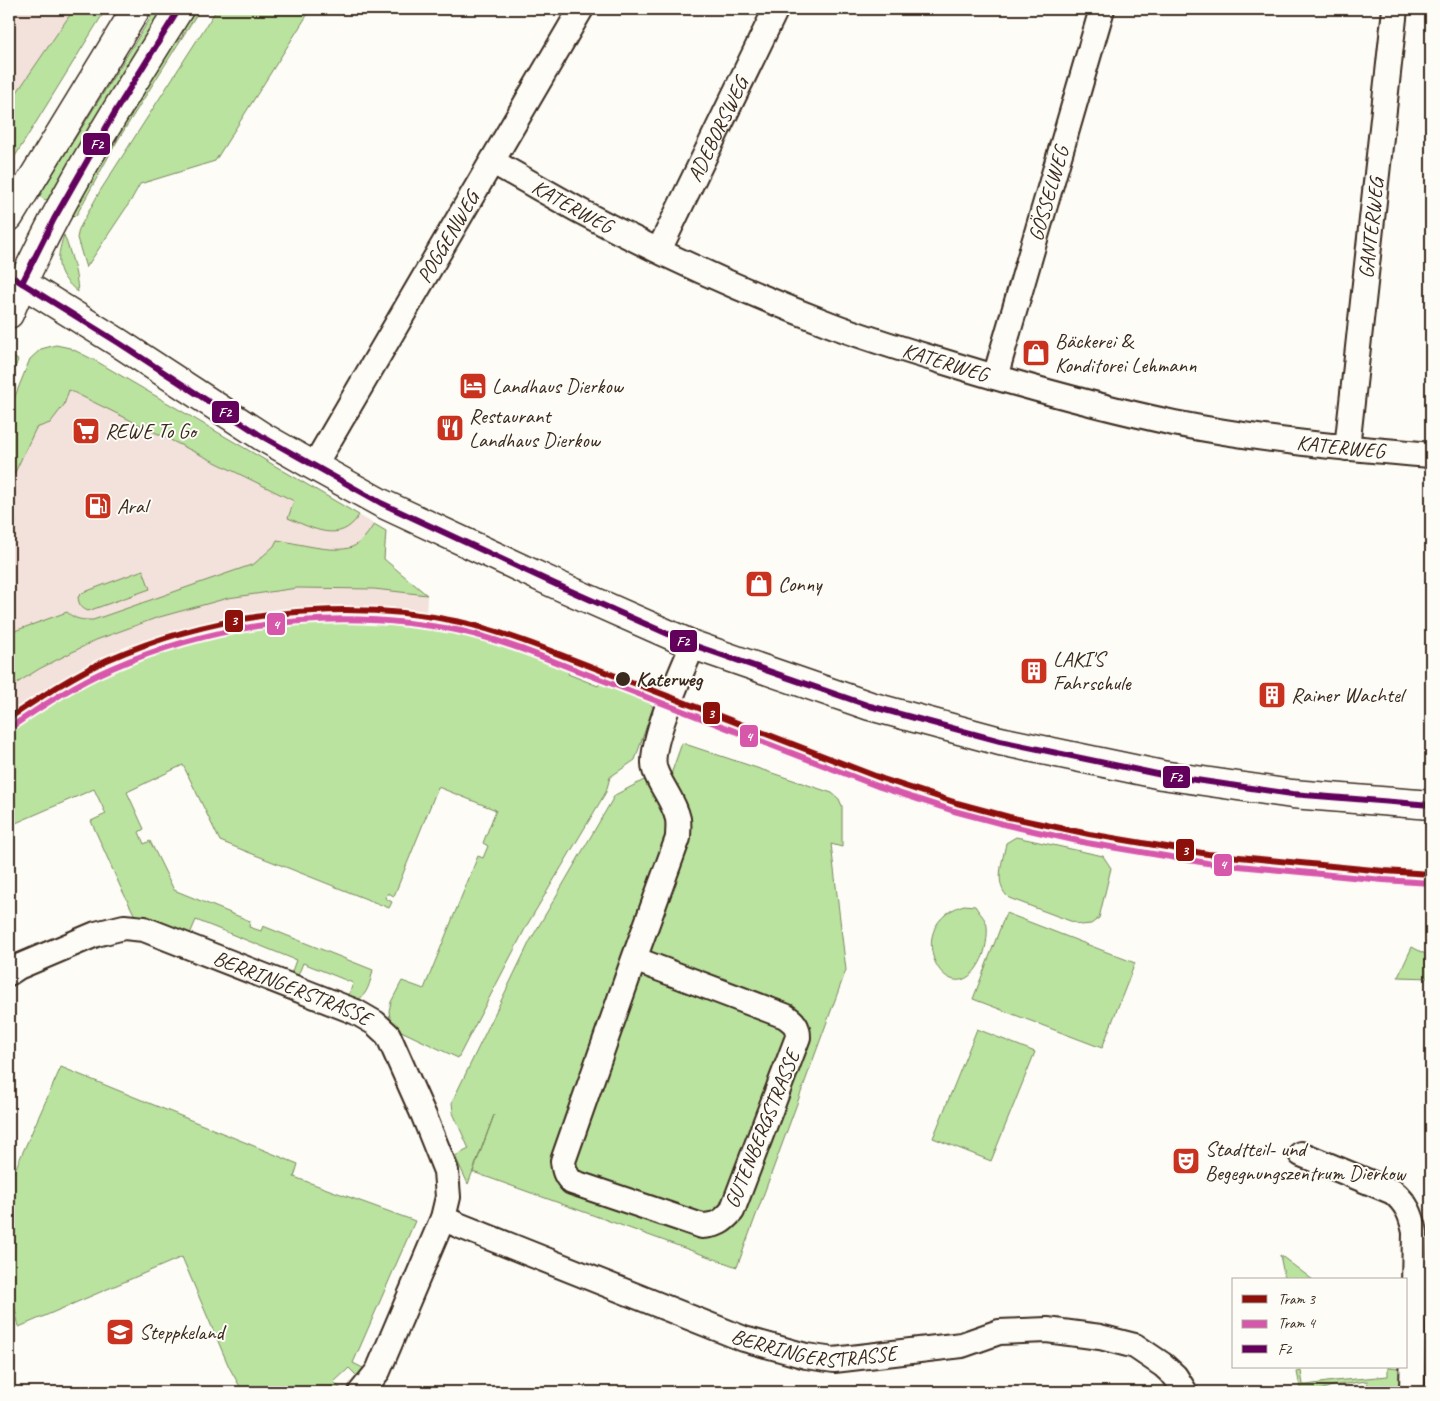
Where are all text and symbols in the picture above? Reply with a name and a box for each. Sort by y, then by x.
street label: ADEBORSWEG [681,70,755,186]
line badge: F2 [82,132,111,156]
text: F2 [91,136,105,153]
street label: GÖSSELWEG [1022,141,1075,244]
street label: GANTERWEG [1353,173,1390,280]
street label: KATERWEG [527,174,619,240]
street label: POGGENWEG [411,184,486,287]
place label: Bäckerei & Konditorei Lehmann [1055,328,1197,378]
street label: KATERWEG [899,337,994,388]
shop icon: Bäckerei & Konditorei Lehmann [1021,338,1051,368]
hotel icon: Landhaus Dierkow [458,371,488,401]
place label: Landhaus Dierkow [492,373,625,399]
line badge: F2 [211,400,240,424]
place label: Restaurant Landhaus Dierkow [469,403,602,453]
text: F2 [219,404,233,421]
restaurant icon: Restaurant Landhaus Dierkow [435,413,465,443]
supermarket icon: REWE To Go [71,416,101,446]
place label: REWE To Go [105,418,198,444]
street label: KATERWEG [1295,429,1388,464]
fuel station icon: Aral [83,491,113,521]
place label: Aral [117,493,151,519]
shop icon: Conny [744,569,774,599]
place label: Conny [778,571,823,597]
line badge: 3 [224,609,244,633]
text: 3 [231,612,239,629]
line badge: 4 [266,612,286,636]
text: 4 [273,616,281,633]
line badge: F2 [669,629,698,653]
text: F2 [677,633,691,650]
place label: LAKI'S Fahrschule [1053,646,1132,696]
building icon: LAKI'S Fahrschule [1019,656,1049,686]
place label: Katerweg [636,666,704,692]
marker: Katerweg [614,670,632,688]
building icon: Rainer Wachtel [1257,680,1287,710]
place label: Rainer Wachtel [1291,682,1407,708]
line badge: 3 [702,701,721,725]
text: 3 [708,705,716,722]
line badge: 4 [739,724,759,748]
text: 4 [746,728,754,745]
line badge: F2 [1162,765,1191,789]
text: F2 [1170,769,1184,786]
line badge: 3 [1175,838,1195,862]
text: 3 [1182,842,1190,859]
line badge: 4 [1213,853,1233,877]
text: 4 [1220,856,1228,873]
street label: BERRINGERSTRASSE [210,944,378,1032]
street label: GUTENBERGSTRASSE [719,1044,806,1212]
place label: Stadtteil- und Begegnungszentrum Dierkow [1205,1136,1407,1186]
theatre icon: Stadtteil- und Begegnungszentrum Dierkow [1171,1146,1201,1176]
legend [1232,1278,1408,1368]
text: Tram 3 [1278,1290,1316,1309]
text: Tram 4 [1278,1314,1316,1333]
school or university icon: Steppkeland [105,1317,135,1347]
place label: Steppkeland [139,1319,227,1345]
street label: BERRINGERSTRASSE [728,1322,900,1374]
text: F2 [1278,1340,1293,1359]

